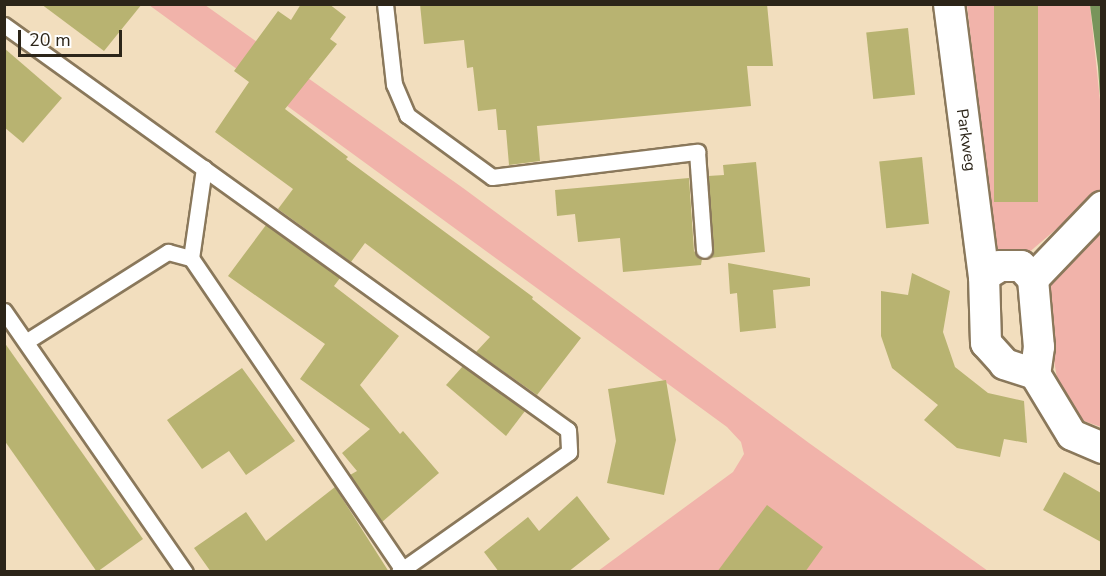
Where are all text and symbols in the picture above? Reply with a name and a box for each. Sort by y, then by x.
scale bar [21,18,124,56]
text: 20 m [29,28,71,52]
street label: Parkweg [952,108,980,172]

